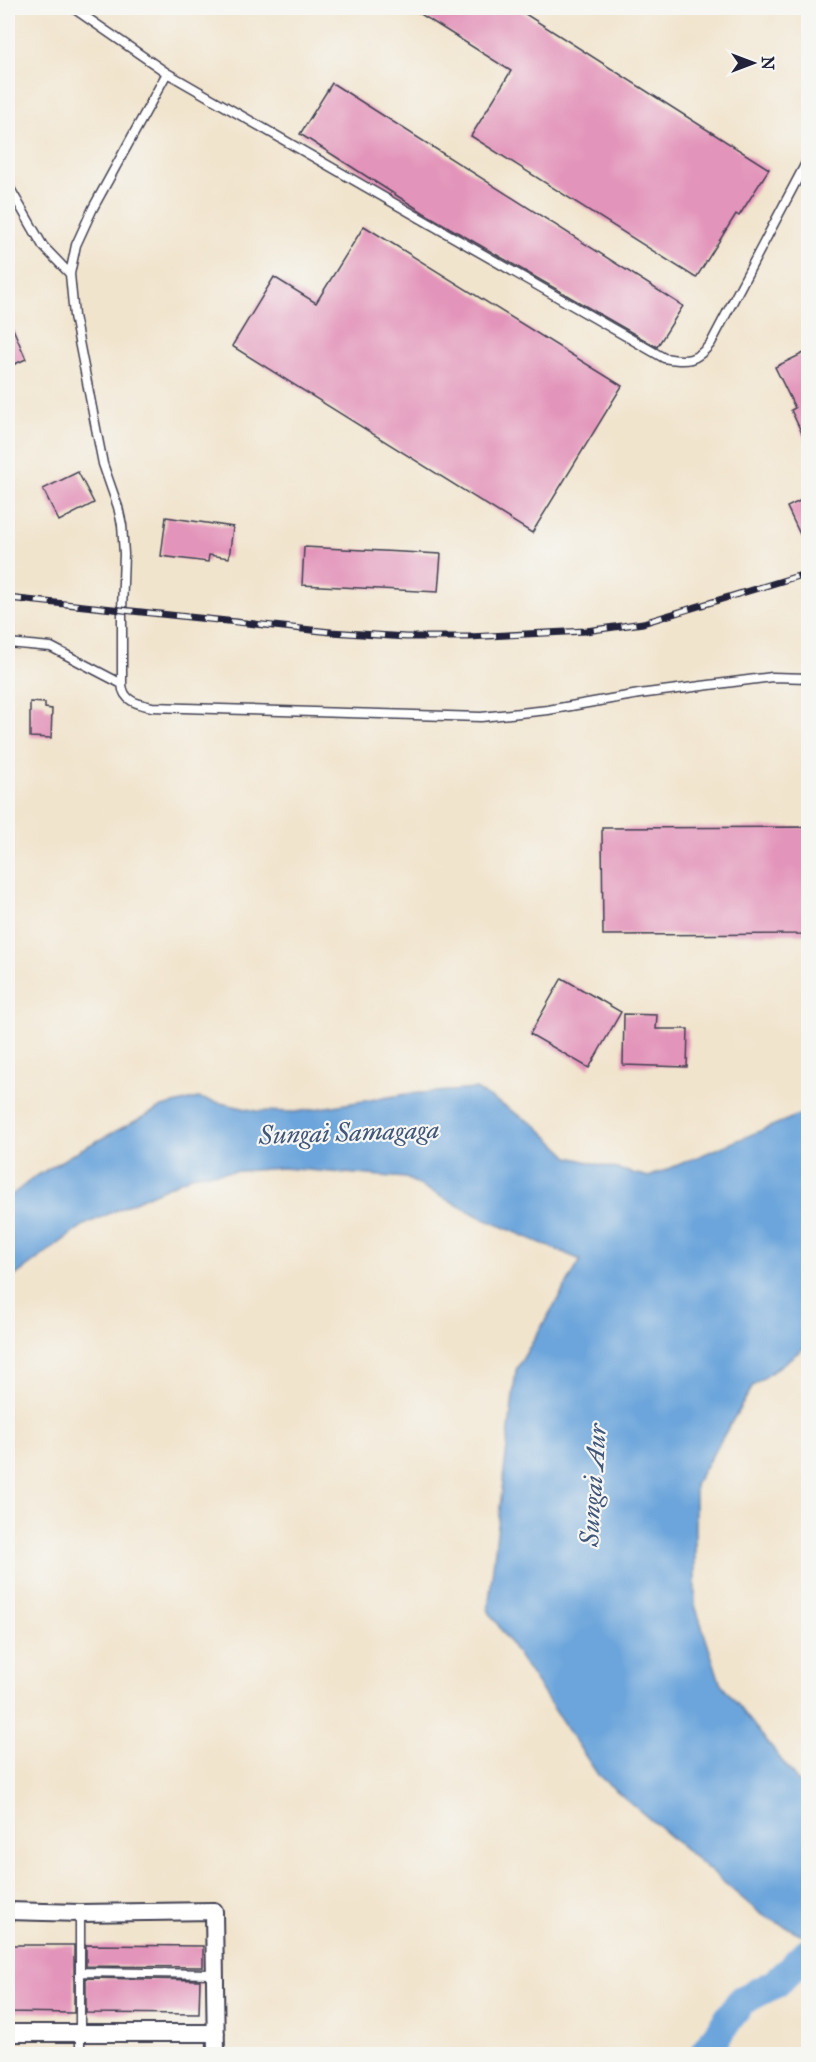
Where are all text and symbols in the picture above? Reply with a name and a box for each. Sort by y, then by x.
north arrow [723,33,783,93]
text: N [758,56,777,70]
water label: Sungai Samagaga [257,1113,440,1151]
water label: Sungai Aur [573,1421,613,1548]

